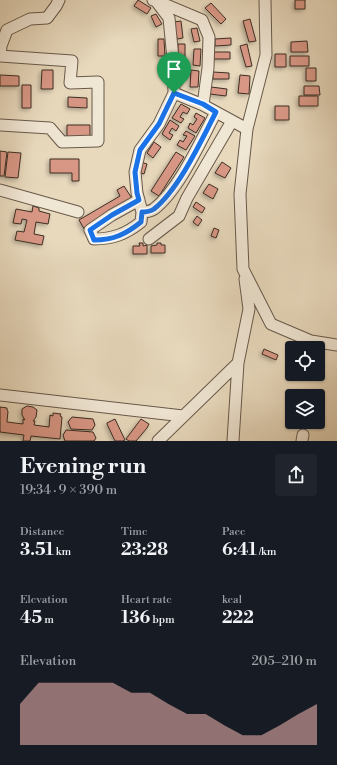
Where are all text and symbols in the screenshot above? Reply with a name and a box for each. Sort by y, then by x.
pin [157,52,191,93]
icon: arrive [163,58,185,80]
map controls [285,341,325,429]
button: locate [285,341,325,381]
button: layers [285,389,325,429]
text: Evening run [20,453,146,480]
button: share [275,454,317,496]
text: 19:34 · 9 × 390 m [20,482,117,498]
text: Distance [20,525,64,539]
text: Time [121,525,148,539]
text: Pace [222,525,246,539]
text: 3.51 [20,539,54,561]
text: 23:28 [121,539,168,561]
text: 6:41 [222,539,257,561]
text: km [54,545,71,559]
text: /km [257,545,276,559]
text: Elevation [20,593,68,607]
text: Heart rate [121,593,172,607]
text: kcal [222,593,242,607]
text: 45 [20,607,42,629]
text: 136 [121,607,150,629]
text: 222 [222,607,254,629]
text: m [42,613,54,627]
text: bpm [150,613,175,627]
text: Elevation [20,653,76,669]
text: 205–210 m [251,653,317,669]

